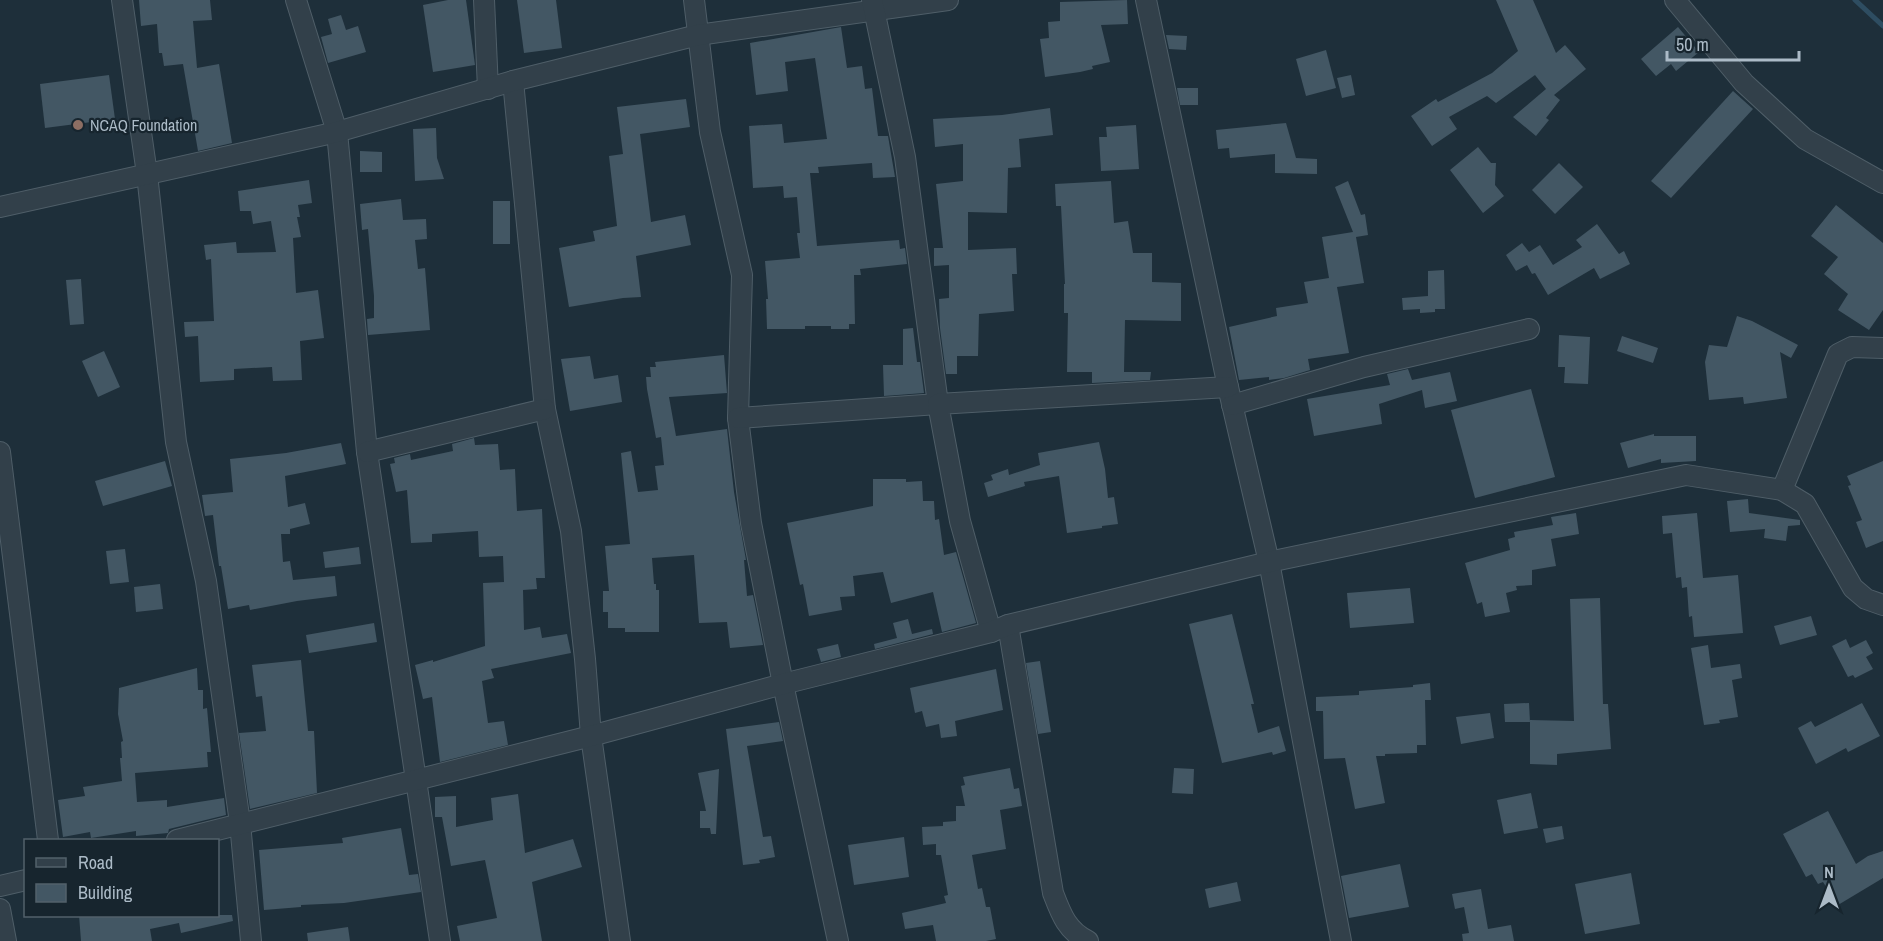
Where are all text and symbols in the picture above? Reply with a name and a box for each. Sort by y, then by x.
scale bar [1667,24,1799,62]
text: 50 m [1676,32,1709,57]
place label: NCAQ Foundation [90,114,197,136]
marker: NCAQ Foundation [71,118,85,132]
legend [24,839,219,917]
text: Road [78,850,113,875]
north arrow [1799,857,1859,917]
text: N [1824,861,1834,883]
text: Building [78,880,133,905]

